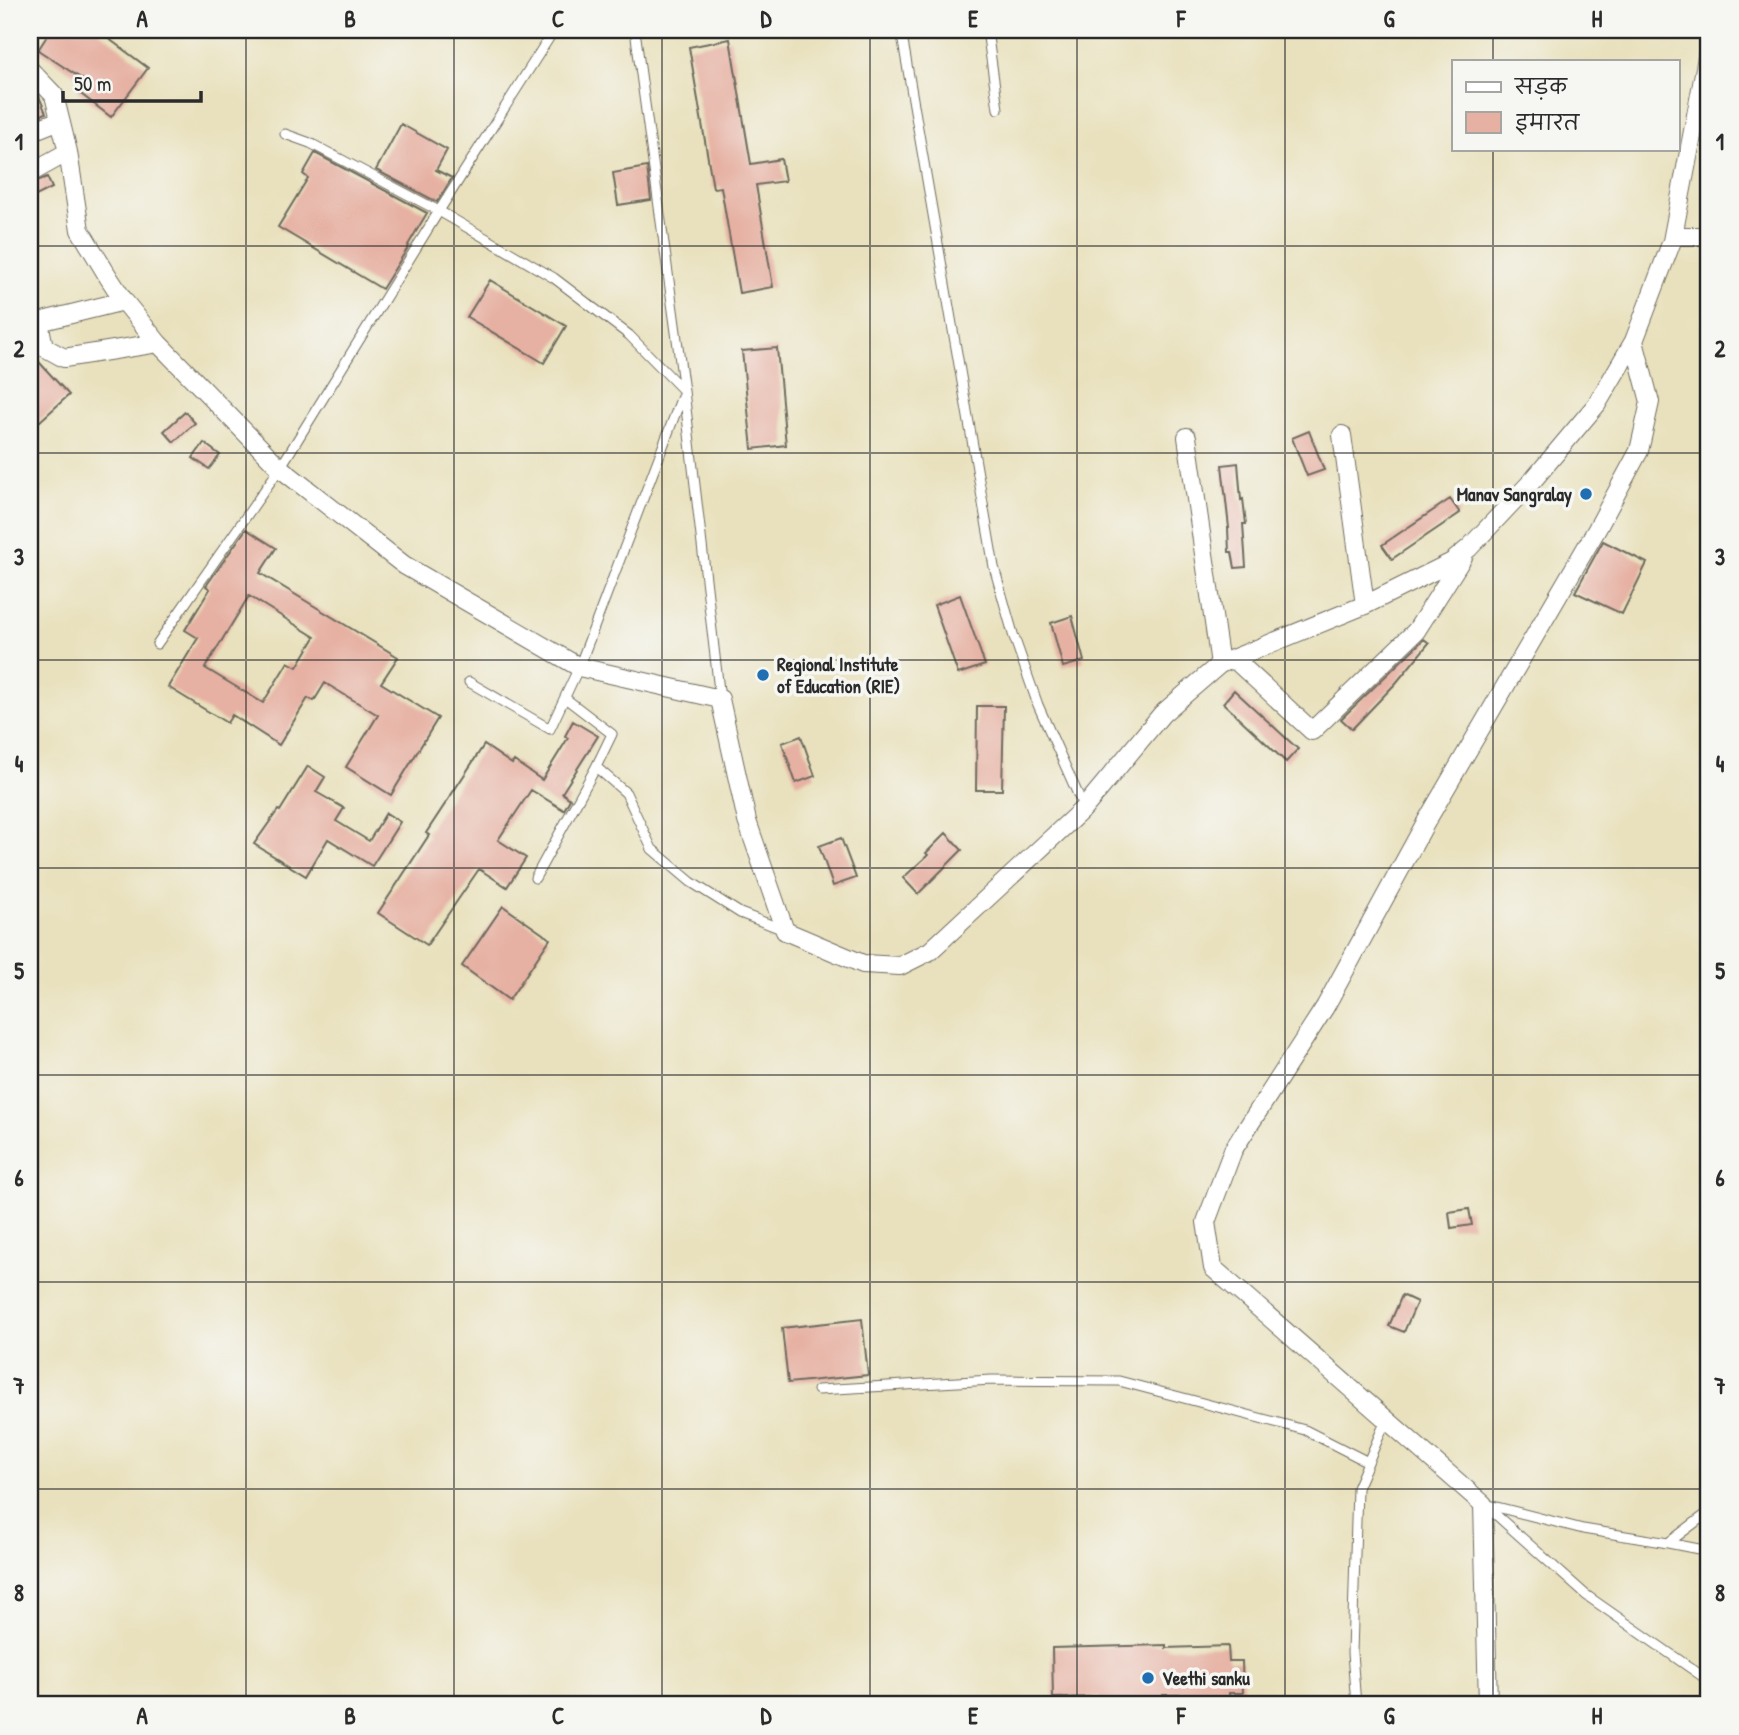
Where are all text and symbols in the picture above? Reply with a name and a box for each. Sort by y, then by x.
text: A [136,3,148,34]
text: B [344,3,356,34]
text: C [552,3,564,34]
text: D [761,3,773,34]
text: E [968,3,979,34]
text: F [1176,3,1187,34]
text: G [1383,3,1395,34]
text: H [1592,3,1603,34]
scale bar [63,60,201,104]
legend [1452,60,1680,150]
text: 50 m [74,69,111,98]
text: सड़क [1514,72,1568,101]
text: इमारत [1515,108,1581,137]
text: 1 [15,126,23,157]
text: 1 [1716,126,1724,157]
text: 2 [14,333,25,364]
text: 2 [1715,333,1726,364]
place label: Manav Sangralay [1457,481,1572,508]
marker: Manav Sangralay [1578,486,1594,502]
text: 3 [14,541,24,572]
text: 3 [1715,541,1725,572]
place label: Regional Institute of Education (RIE) [777,651,900,699]
marker: Regional Institute of Education (RIE) [755,667,771,683]
text: 4 [15,748,24,779]
text: 4 [1716,748,1725,779]
text: 5 [14,955,24,986]
text: 5 [1715,955,1725,986]
text: 6 [14,1162,24,1193]
text: 6 [1715,1162,1725,1193]
text: 7 [12,1370,25,1401]
text: 7 [1713,1370,1726,1401]
text: 8 [14,1577,24,1608]
text: 8 [1715,1577,1725,1608]
place label: Veethi sanku [1162,1665,1250,1691]
marker: Veethi sanku [1140,1670,1156,1686]
text: A [136,1700,148,1731]
text: B [344,1700,356,1731]
text: C [552,1700,564,1731]
text: D [761,1700,773,1731]
text: E [968,1700,979,1731]
text: F [1176,1700,1187,1731]
text: G [1383,1700,1395,1731]
text: H [1592,1700,1603,1731]

